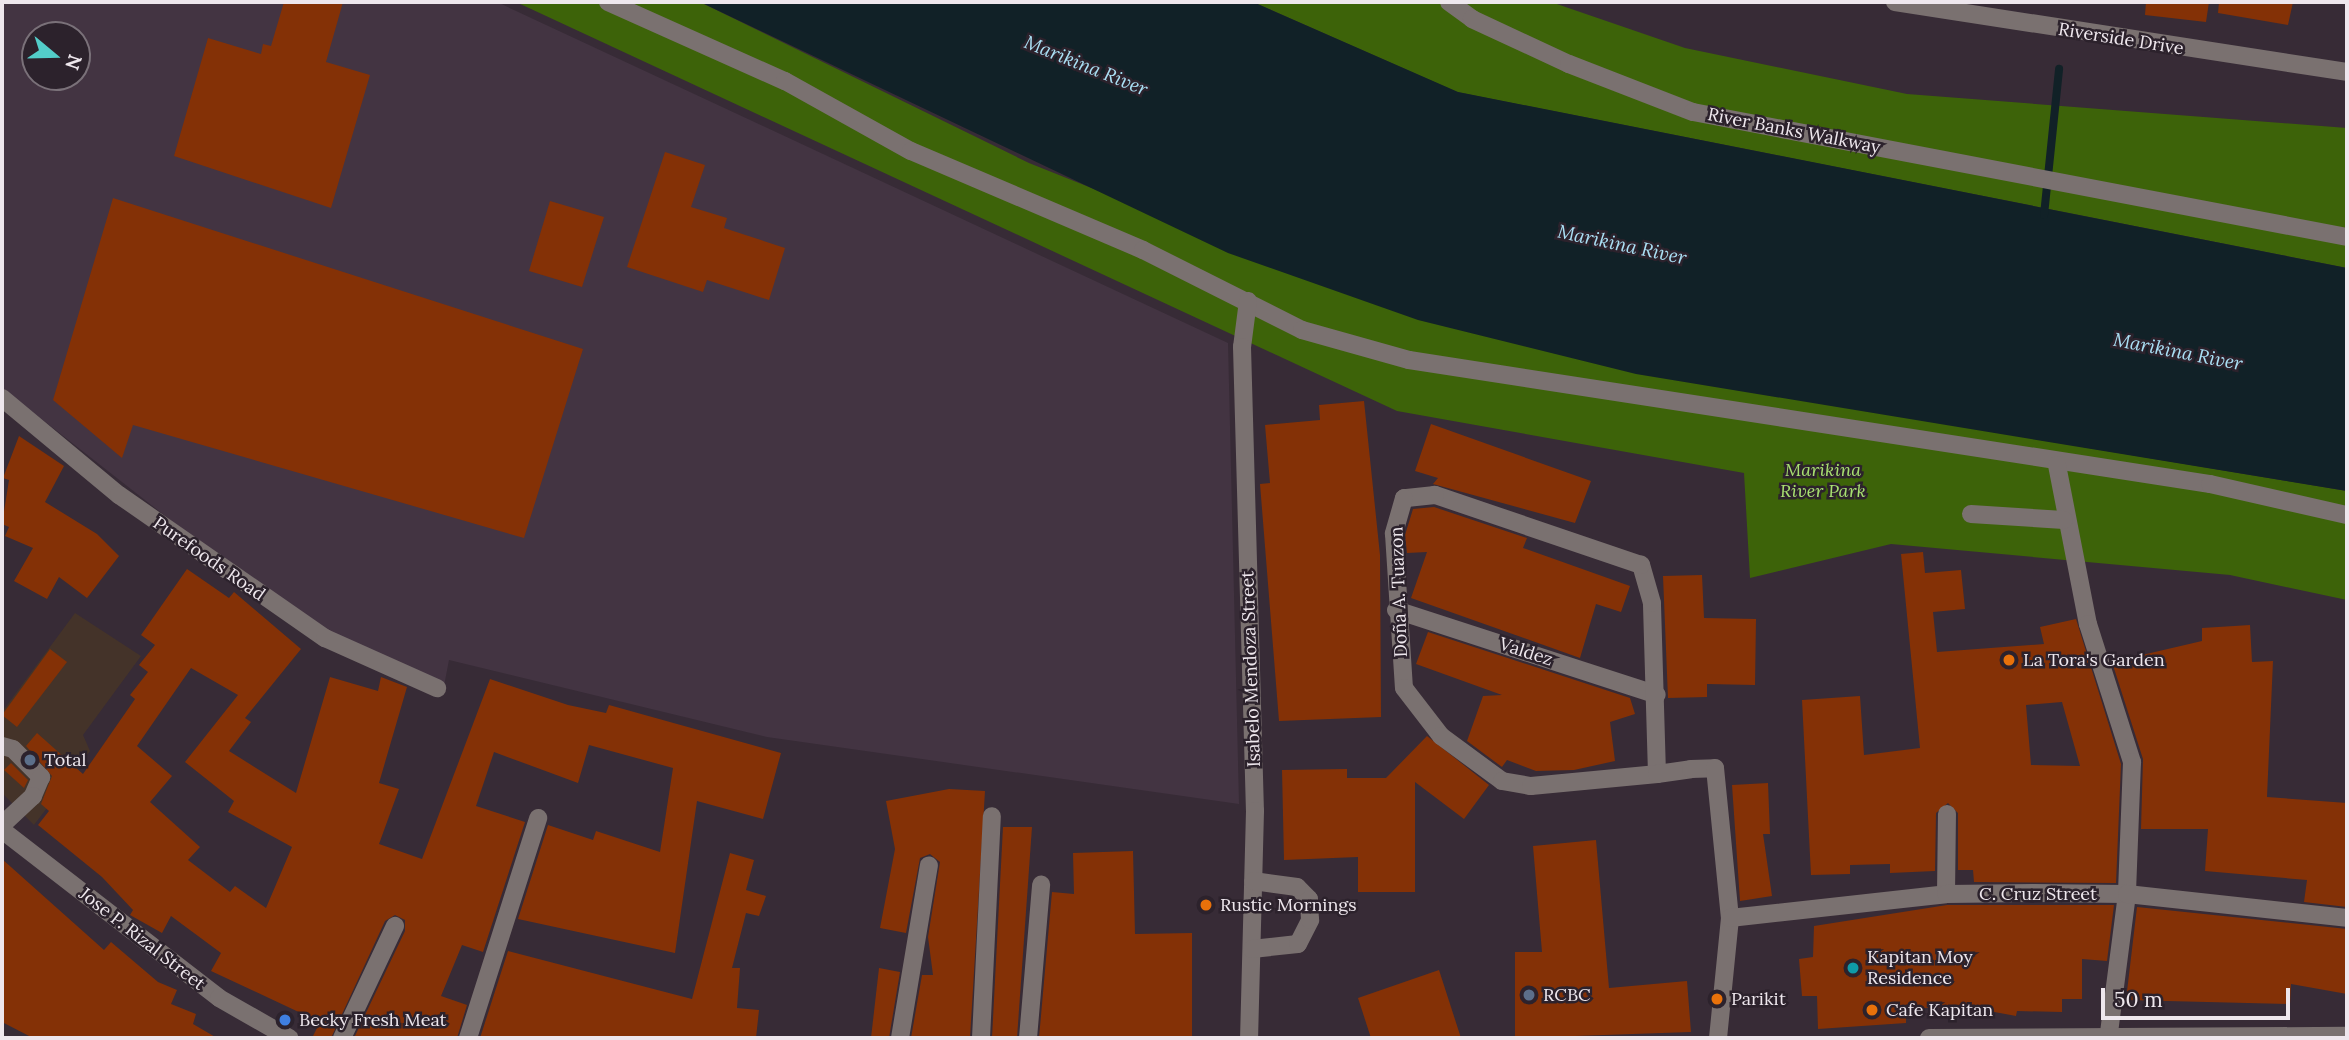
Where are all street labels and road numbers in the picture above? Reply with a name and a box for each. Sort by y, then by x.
street label: Riverside Drive [2057,18,2185,60]
street label: River Banks Walkway [1706,104,1882,158]
street label: Purefoods Road [149,512,269,606]
street label: Doña A. Tuazon [1386,526,1412,658]
street label: Isabelo Mendoza Street [1237,570,1265,768]
street label: Valdez [1496,633,1556,671]
street label: Jose P. Rizal Street [75,883,209,995]
street label: C. Cruz Street [1979,883,2097,905]

